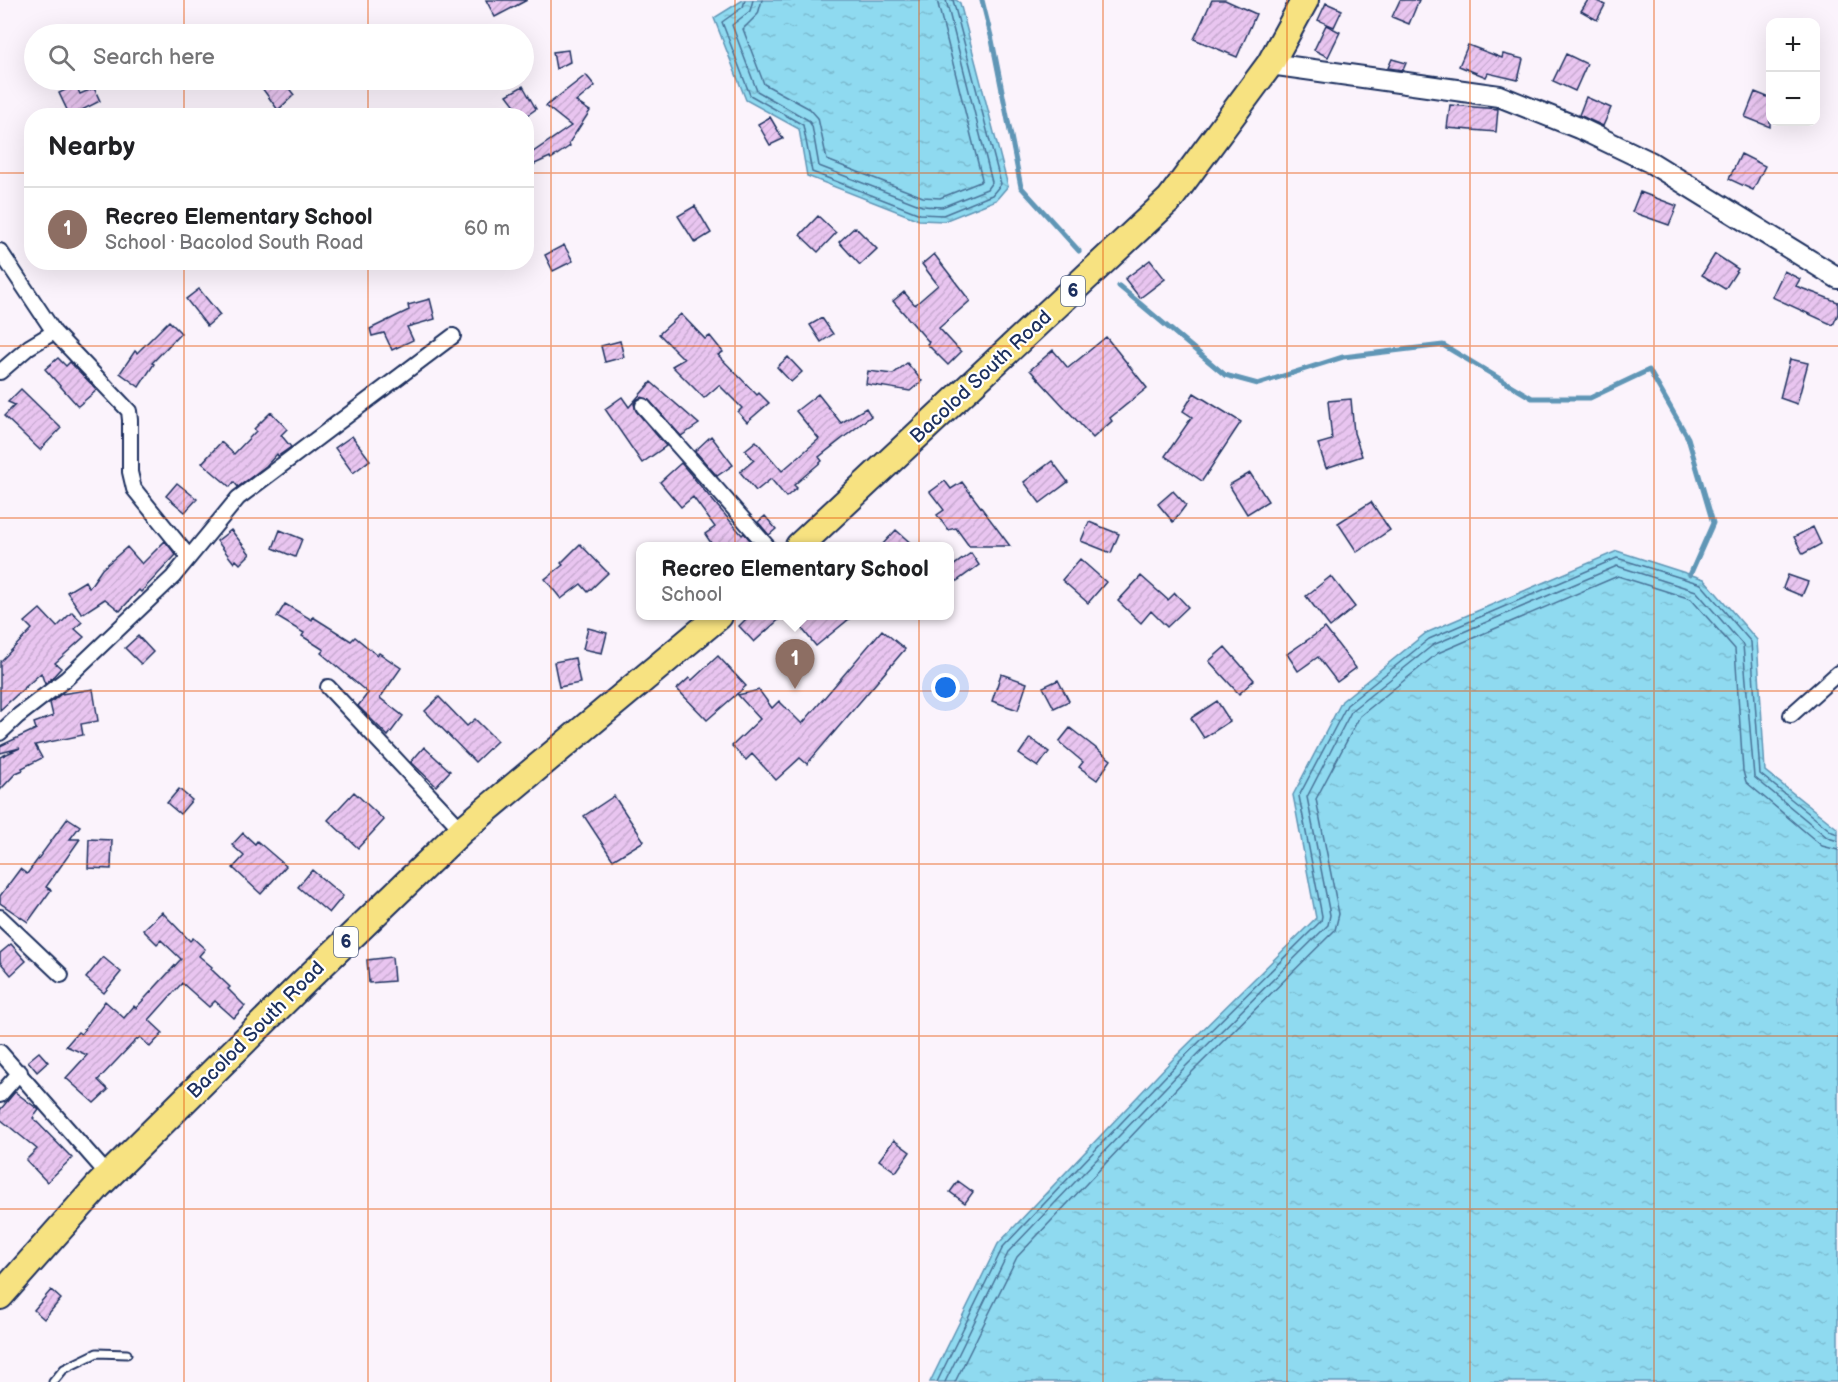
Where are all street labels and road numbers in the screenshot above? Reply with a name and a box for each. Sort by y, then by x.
road number: 6 [1061,276,1085,306]
street label: Bacolod South Road [905,305,1057,449]
road number: 6 [334,927,358,957]
street label: Bacolod South Road [182,956,330,1104]

